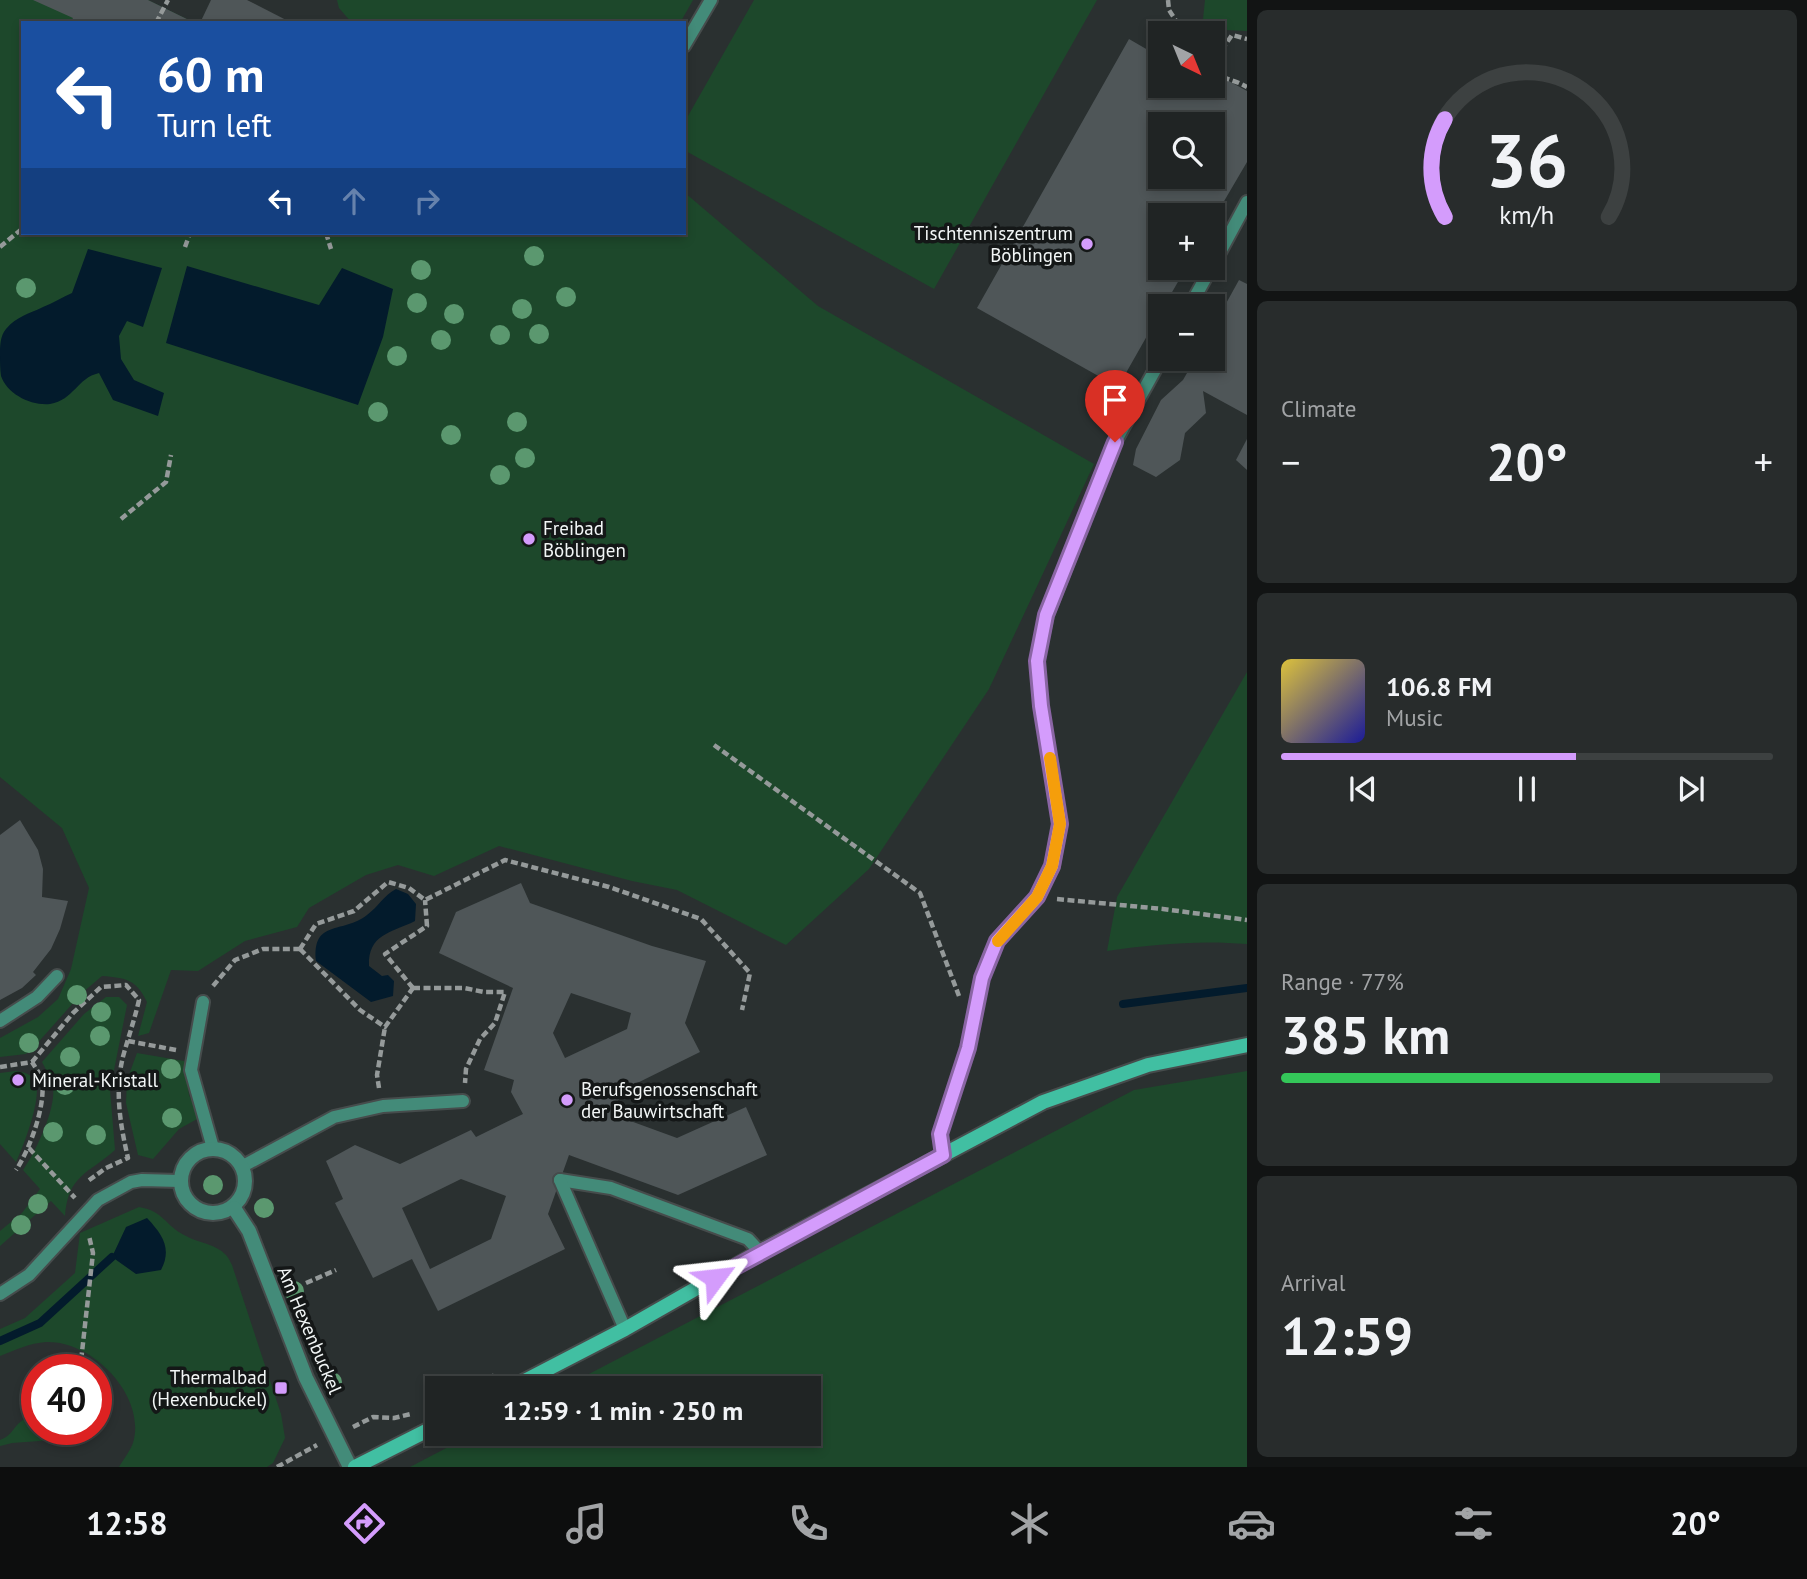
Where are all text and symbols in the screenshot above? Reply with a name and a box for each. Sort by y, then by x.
north arrow [1148,21,1225,98]
map controls [1148,21,1225,371]
text: 60 m [157,42,264,106]
icon: left [42,49,133,140]
text: Turn left [157,104,272,146]
button: search [1148,112,1225,189]
text: 36 [1486,113,1568,207]
icon: left [262,182,300,220]
icon: ahead [335,182,373,220]
icon: right [408,182,446,220]
text: km/h [1500,199,1554,231]
button: + [1148,203,1225,280]
place label: Tischtenniszentrum Böblingen [914,221,1073,267]
marker: Tischtenniszentrum Böblingen [1079,236,1095,252]
button: − [1148,294,1225,371]
pin [1085,370,1145,442]
icon: arrive [1096,381,1134,419]
text: Climate [1281,394,1356,423]
text: 20° [1486,428,1568,495]
text: − [1281,437,1300,486]
text: + [1754,437,1773,486]
place label: Freibad Böblingen [543,516,626,562]
marker: Freibad Böblingen [521,531,537,547]
text: 106.8 FM [1386,670,1492,703]
text: Music [1386,703,1443,732]
icon: previous [1344,770,1382,808]
icon: pause [1508,770,1546,808]
icon: next [1672,770,1710,808]
text: Range · 77% [1281,967,1404,996]
text: 385 km [1281,1001,1450,1068]
place label: Mineral-Kristall [32,1068,158,1092]
marker: Mineral-Kristall [10,1072,26,1088]
place label: Berufsgenossenschaft der Bauwirtschaft [581,1077,758,1123]
marker: Berufsgenossenschaft der Bauwirtschaft [559,1092,575,1108]
position arrow [678,1241,752,1315]
street label: Am Hexenbuckel [272,1263,348,1398]
text: Arrival [1281,1268,1345,1297]
text: 12:59 [1281,1302,1413,1369]
speed limit sign: 40 [21,1354,112,1445]
place label: Thermalbad (Hexenbuckel) [152,1365,267,1411]
marker: Thermalbad (Hexenbuckel) [273,1380,289,1396]
text: 12:59 · 1 min · 250 m [503,1394,743,1427]
icon: directions [340,1499,389,1548]
icon: music [562,1499,611,1548]
icon: phone [784,1499,833,1548]
icon: climate [1005,1499,1054,1548]
icon: car [1227,1499,1276,1548]
icon: filters [1449,1499,1498,1548]
text: 12:58 [86,1502,168,1544]
text: 20° [1670,1502,1721,1544]

